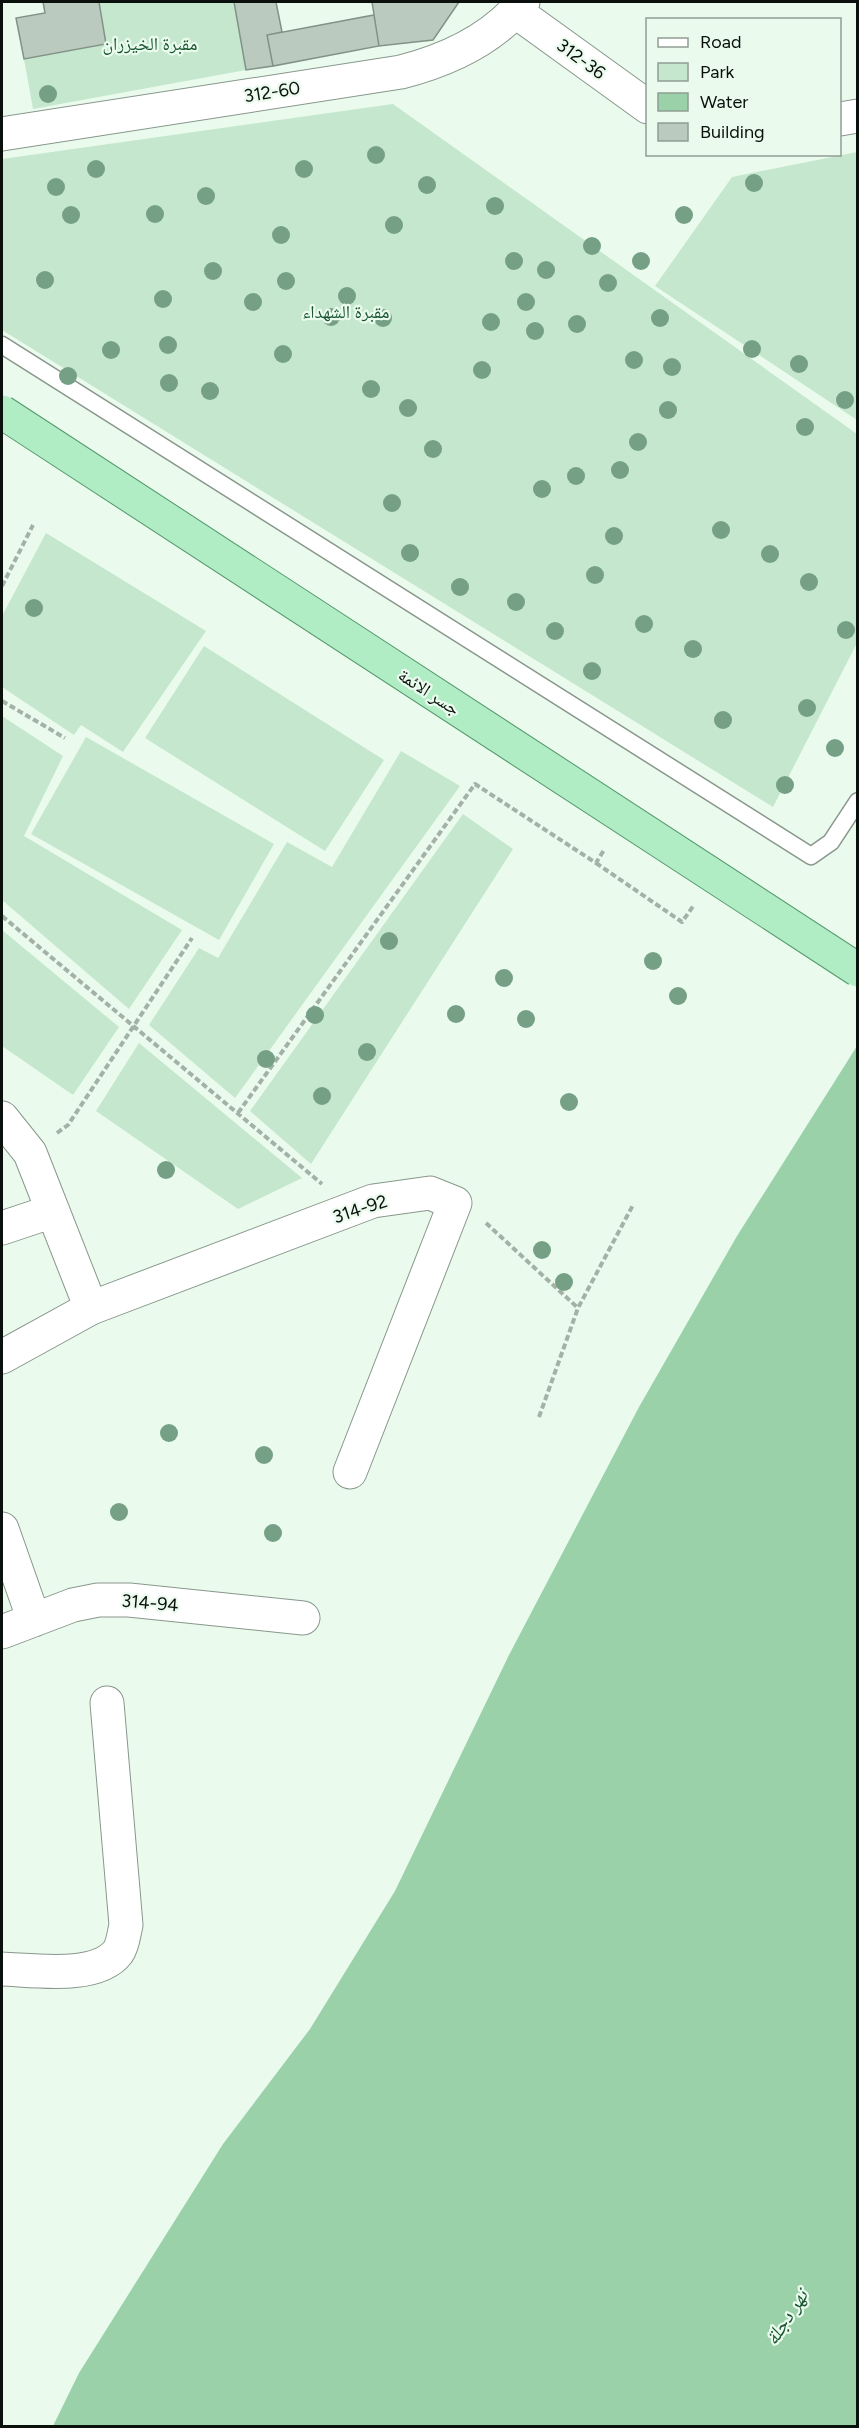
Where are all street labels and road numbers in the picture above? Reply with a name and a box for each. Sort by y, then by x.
street label: 312-36 [552,34,610,84]
street label: 312-60 [242,77,302,107]
street label: جسر الائمة [394,664,464,720]
street label: 314-92 [330,1190,390,1228]
street label: 314-94 [121,1590,179,1616]

